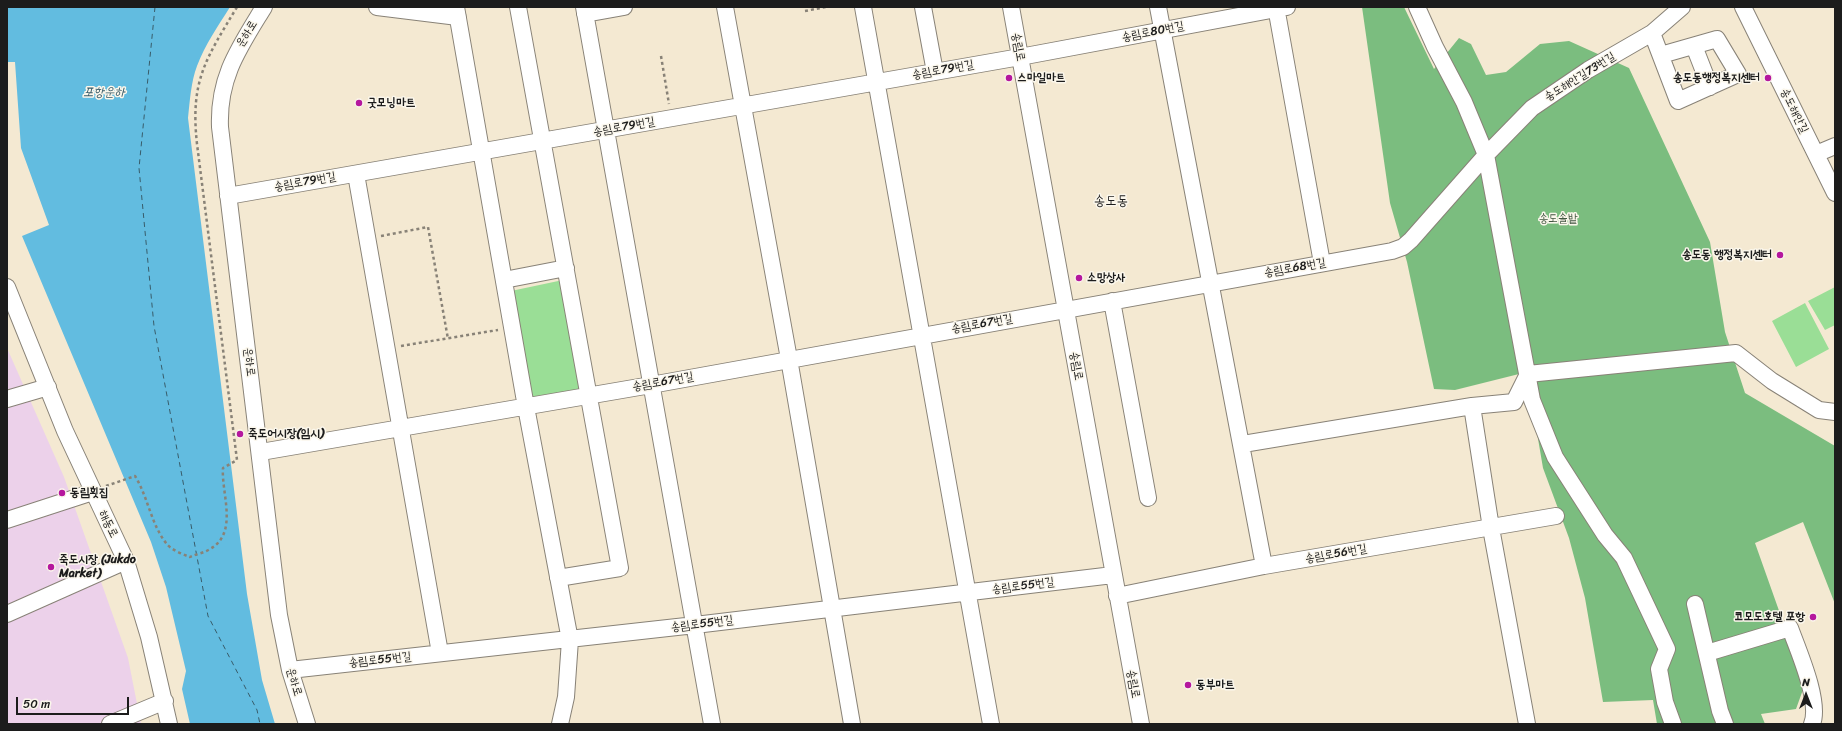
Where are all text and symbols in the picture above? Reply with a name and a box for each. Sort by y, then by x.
street label: 운하로 [233,18,261,50]
street label: 송림로80번길 [1121,19,1185,45]
street label: 송림로 [1008,31,1028,63]
street label: 송도해안길73번길 [1542,49,1618,105]
street label: 송림로79번길 [911,57,975,83]
place label: 스마일마트 [1017,71,1065,85]
place label: 송도동행정복지센터 [1673,71,1760,85]
marker: 스마일마트 [1004,73,1014,83]
marker: 송도동행정복지센터 [1763,73,1773,83]
water label: 포항운하 [83,85,125,101]
street label: 송도해안길 [1777,86,1811,136]
place label: 굿모닝마트 [367,96,415,110]
marker: 굿모닝마트 [354,98,364,108]
street label: 송림로79번길 [592,114,656,140]
street label: 송림로79번길 [273,169,337,195]
district label: 송도동 [1094,193,1128,209]
park label: 송도솔밭 [1539,212,1577,226]
place label: 송도동 행정복지센터 [1682,248,1772,262]
marker: 송도동 행정복지센터 [1775,250,1785,260]
street label: 송림로68번길 [1263,255,1327,281]
place label: 소망상사 [1087,271,1126,285]
marker: 소망상사 [1074,273,1084,283]
street label: 송림로67번길 [950,312,1014,336]
street label: 운하로 [240,347,258,377]
street label: 송림로 [1066,350,1086,382]
street label: 송림로67번길 [631,370,695,394]
place label: 죽도어시장(임시) [248,427,324,441]
marker: 죽도어시장(임시) [235,429,245,439]
place label: 동림횟집 [70,486,109,500]
marker: 동림횟집 [57,488,67,498]
street label: 해동로 [95,508,121,540]
street label: 송림로56번길 [1304,541,1368,567]
place label: 죽도시장 (Jukdo Market) [59,553,136,581]
marker: 죽도시장 (Jukdo Market) [46,562,56,572]
street label: 송림로55번길 [991,575,1055,597]
place label: 코모도호텔 포항 [1734,610,1805,624]
marker: 코모도호텔 포항 [1808,612,1818,622]
street label: 송림로55번길 [670,613,734,635]
street label: 송림로55번길 [348,650,412,670]
street label: 운하로 [283,666,305,698]
street label: 송림로 [1123,668,1143,700]
text: N [1802,673,1810,692]
north arrow [1786,675,1826,715]
place label: 동부마트 [1196,678,1235,692]
marker: 동부마트 [1183,680,1193,690]
scale bar [18,689,131,715]
text: 50 m [23,693,50,715]

